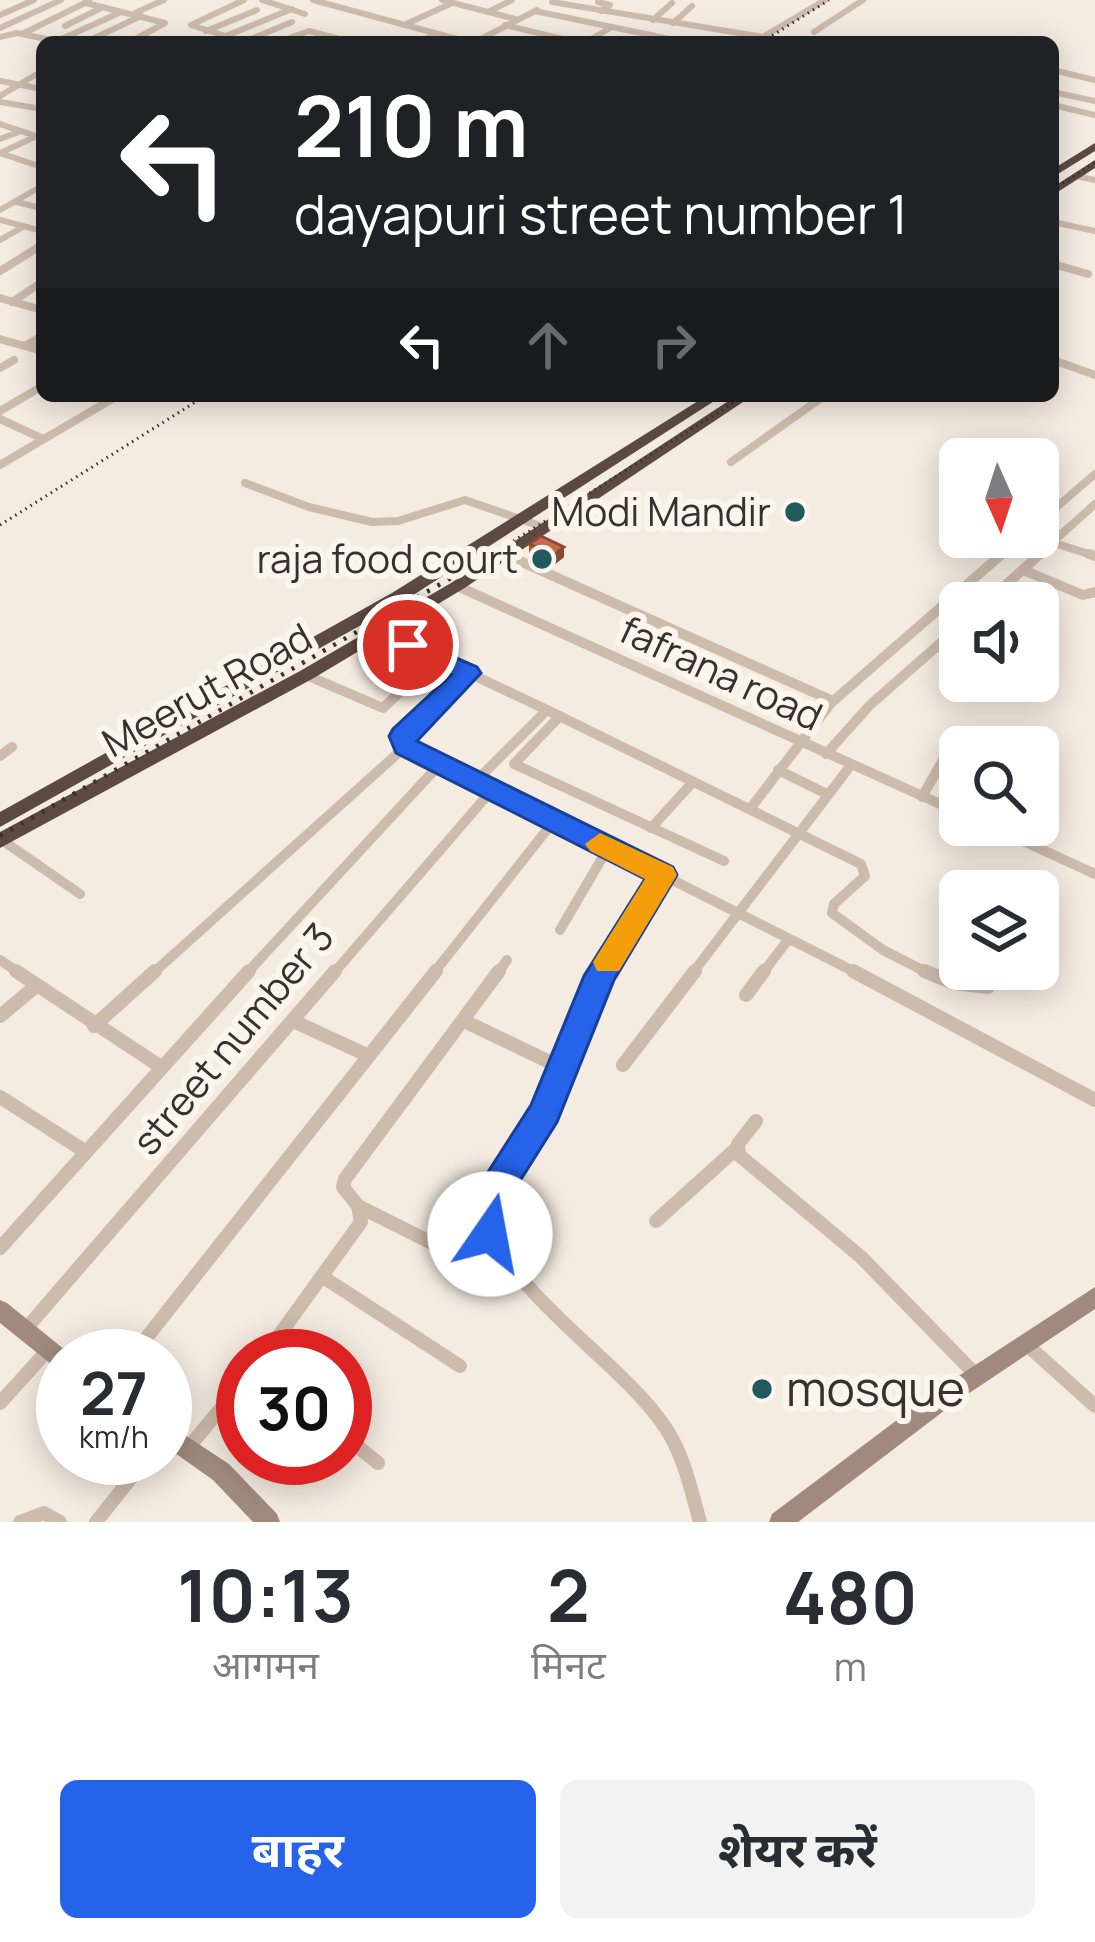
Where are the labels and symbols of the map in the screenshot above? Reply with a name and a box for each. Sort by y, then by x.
north arrow [939,438,1059,558]
place label: Modi Mandir [551,484,771,538]
marker: Modi Mandir [782,499,808,525]
place label: raja food court [257,531,518,585]
marker: raja food court [529,546,555,572]
pin [357,594,459,696]
street label: fafrana road [611,602,832,743]
street label: Meerut Road [92,609,321,769]
street label: street number 3 [119,911,345,1166]
position arrow [427,1171,553,1297]
speed limit sign: 30 [216,1329,372,1485]
place label: mosque [786,1355,965,1420]
marker: mosque [749,1376,775,1402]

